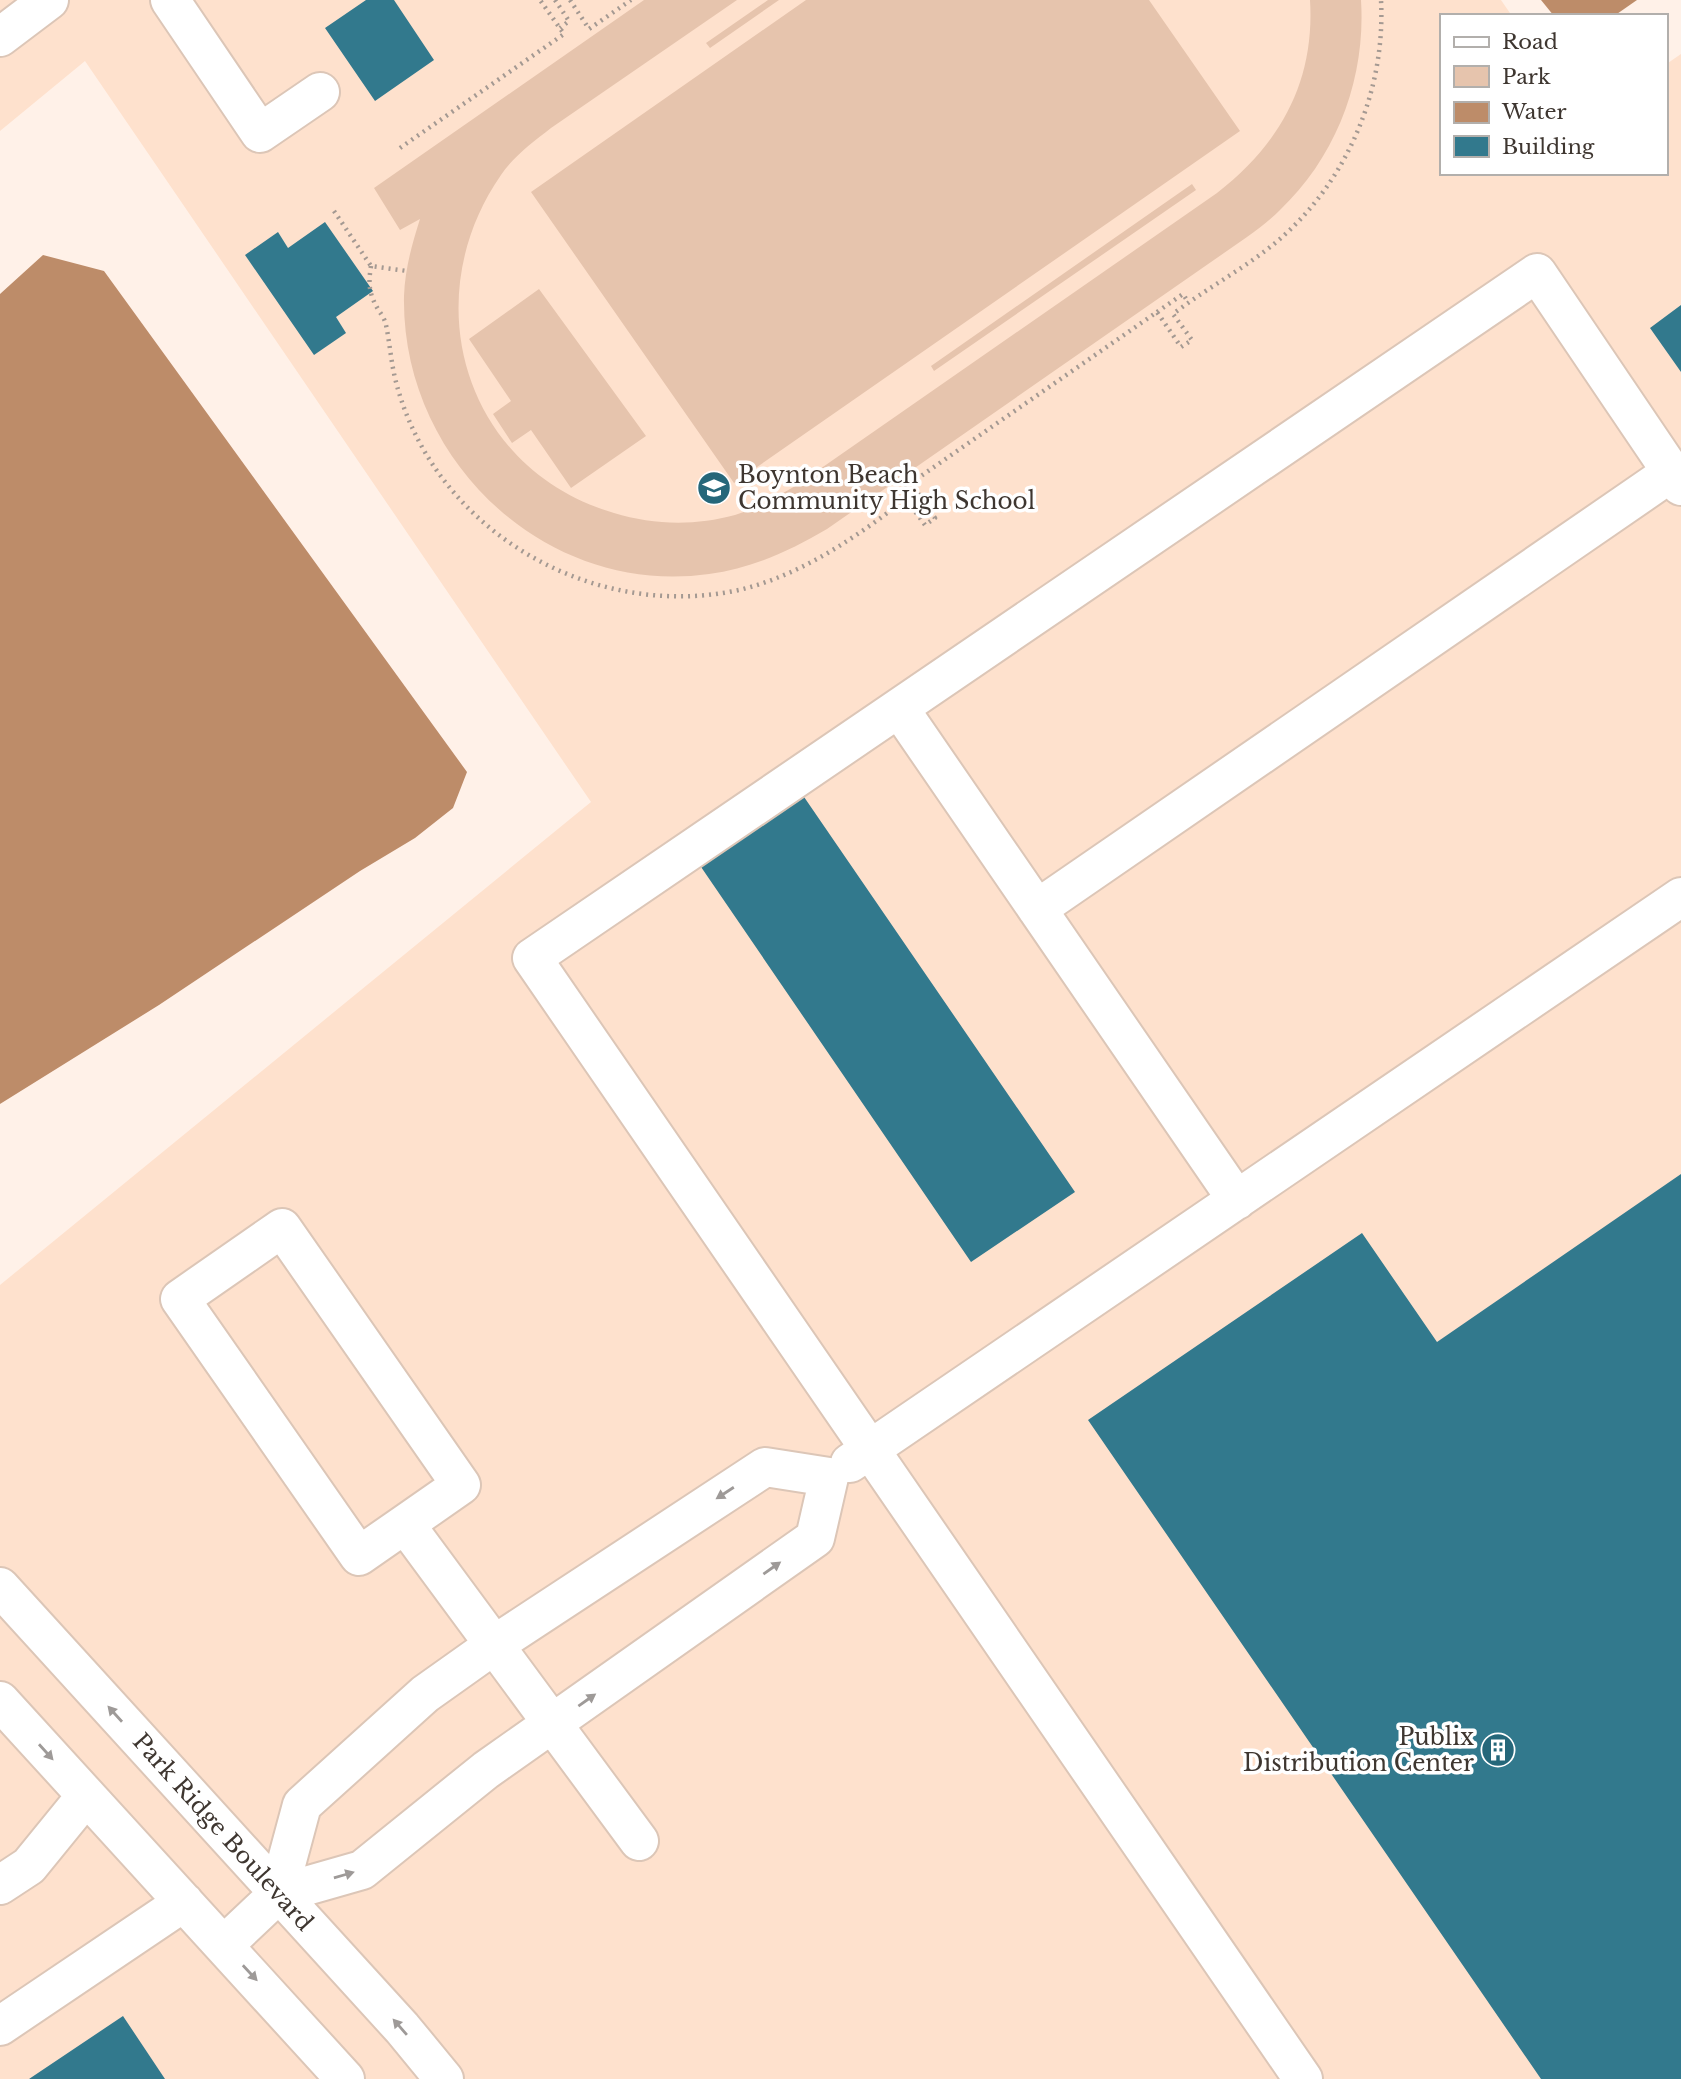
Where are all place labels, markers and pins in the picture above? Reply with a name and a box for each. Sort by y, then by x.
place label: Boynton Beach Community High School [738,461,1035,515]
school or university icon: Boynton Beach Community High School [695,469,733,507]
place label: Publix Distribution Center [1243,1723,1474,1777]
building icon: Publix Distribution Center [1479,1731,1517,1769]

